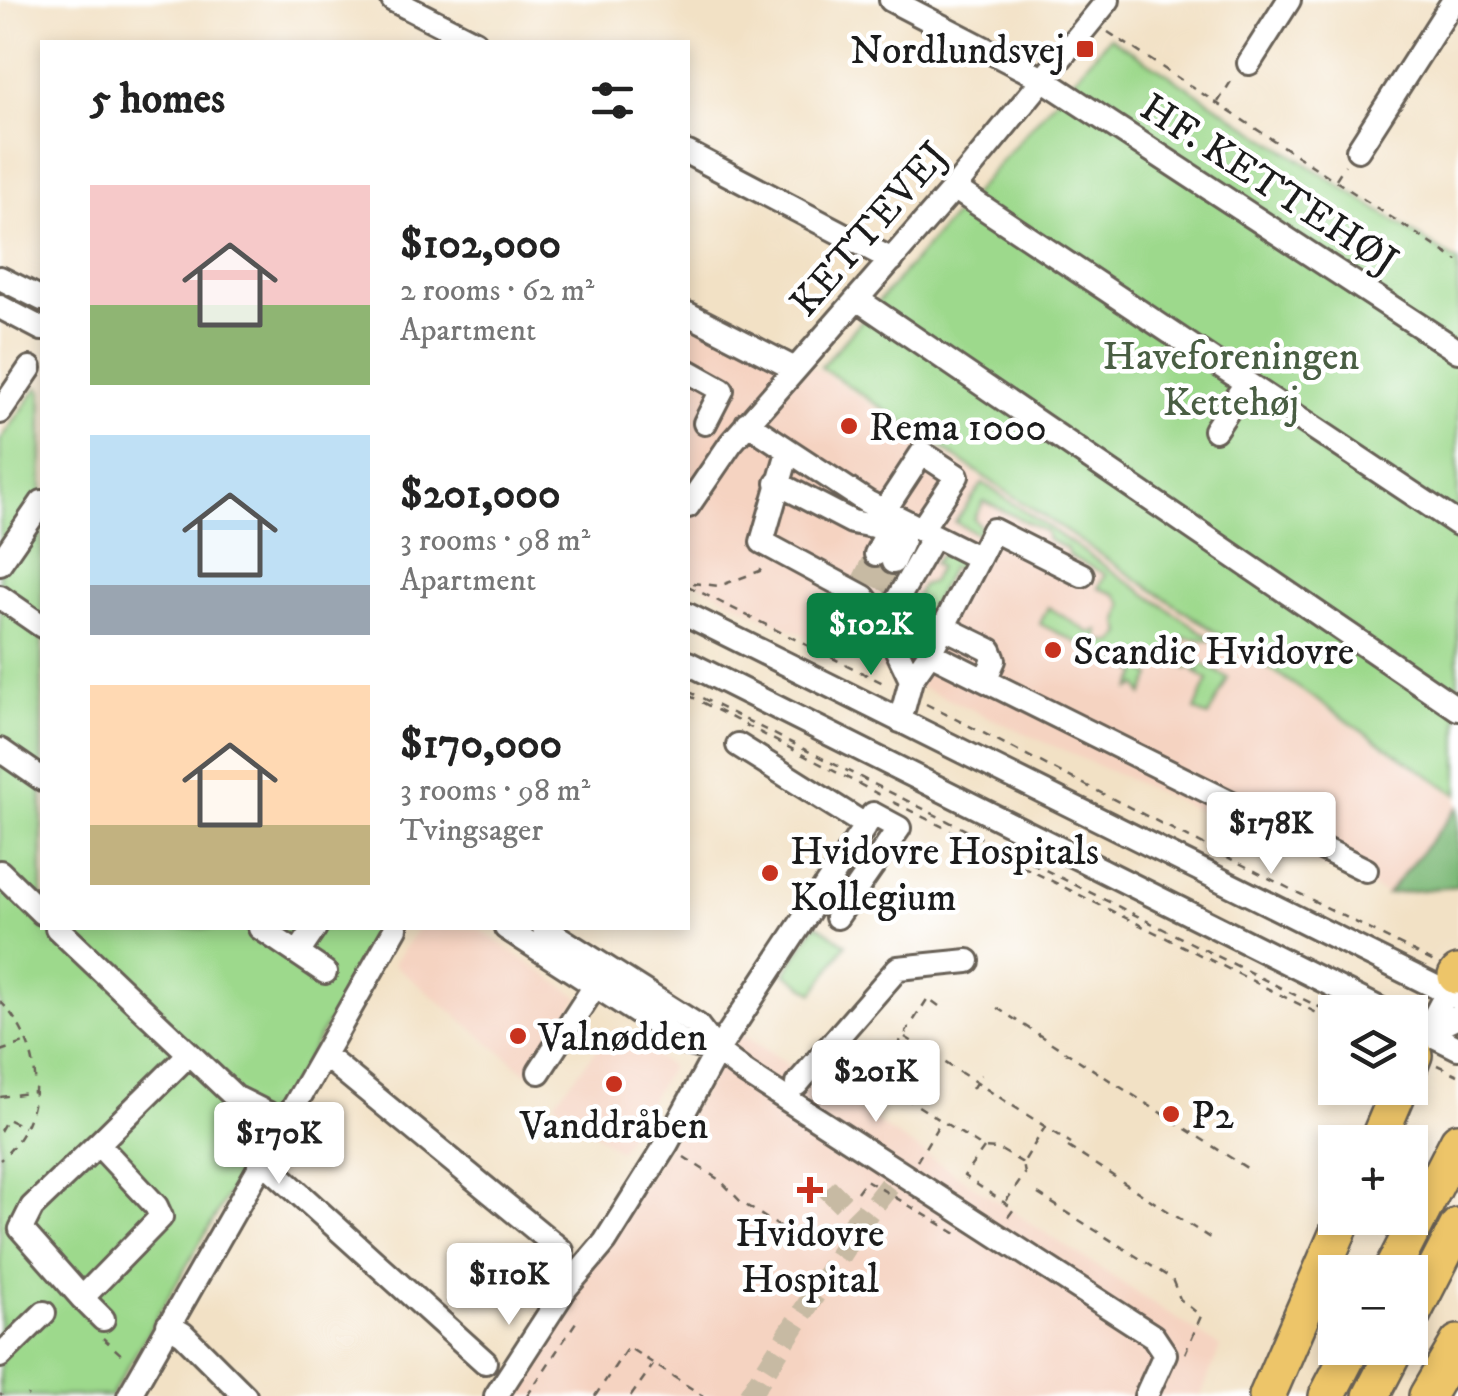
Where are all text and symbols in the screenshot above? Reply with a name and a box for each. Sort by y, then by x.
place label: Nordlundsvej [850,27,1065,77]
marker: Nordlundsvej [1074,38,1096,60]
icon: filters [585,73,640,128]
text: 5 homes [90,74,225,126]
street label: HF. KETTEHØJ [1130,84,1407,287]
street label: KETTEVEJ [781,132,960,328]
text: $102,000 [400,219,561,271]
icon: home [170,225,290,345]
text: 2 rooms · 62 m² [400,271,594,311]
text: Apartment [400,311,536,351]
park label: Haveforeningen Kettehøj [1103,333,1360,429]
place label: Rema 1000 [869,404,1047,454]
marker: Rema 1000 [838,415,860,437]
text: $201,000 [400,469,561,521]
icon: home [170,475,290,595]
text: 3 rooms · 98 m² [400,521,590,561]
text: Apartment [400,561,536,601]
pin: $102K [801,593,941,678]
text: $102K [829,605,913,645]
place label: Scandic Hvidovre [1073,628,1354,678]
marker: Scandic Hvidovre [1042,639,1064,661]
text: $170,000 [400,719,562,771]
icon: home [170,725,290,845]
text: 3 rooms · 98 m² [400,771,590,811]
pin: $178K [1201,792,1341,877]
text: $178K [1229,804,1313,844]
text: Tvingsager [400,811,543,851]
place label: Hvidovre Hospitals Kollegium [790,828,1099,924]
marker: Hvidovre Hospitals Kollegium [759,862,781,884]
map controls [1318,995,1428,1365]
button: layers [1318,995,1428,1105]
place label: Valnødden [537,1014,708,1064]
marker: Valnødden [507,1025,529,1047]
pin: $201K [806,1040,946,1125]
text: $201K [834,1052,918,1092]
marker: Vanddråben [603,1073,625,1095]
place label: P2 [1191,1092,1234,1142]
pin: $170K [209,1102,349,1187]
place label: Vanddråben [519,1102,708,1152]
marker: P2 [1160,1103,1182,1125]
text: $170K [236,1114,322,1154]
button: + [1318,1125,1428,1235]
marker: Hvidovre Hospital [797,1177,823,1203]
place label: Hvidovre Hospital [735,1210,885,1306]
pin: $110K [439,1243,579,1328]
text: $110K [469,1255,549,1295]
button: − [1318,1255,1428,1365]

